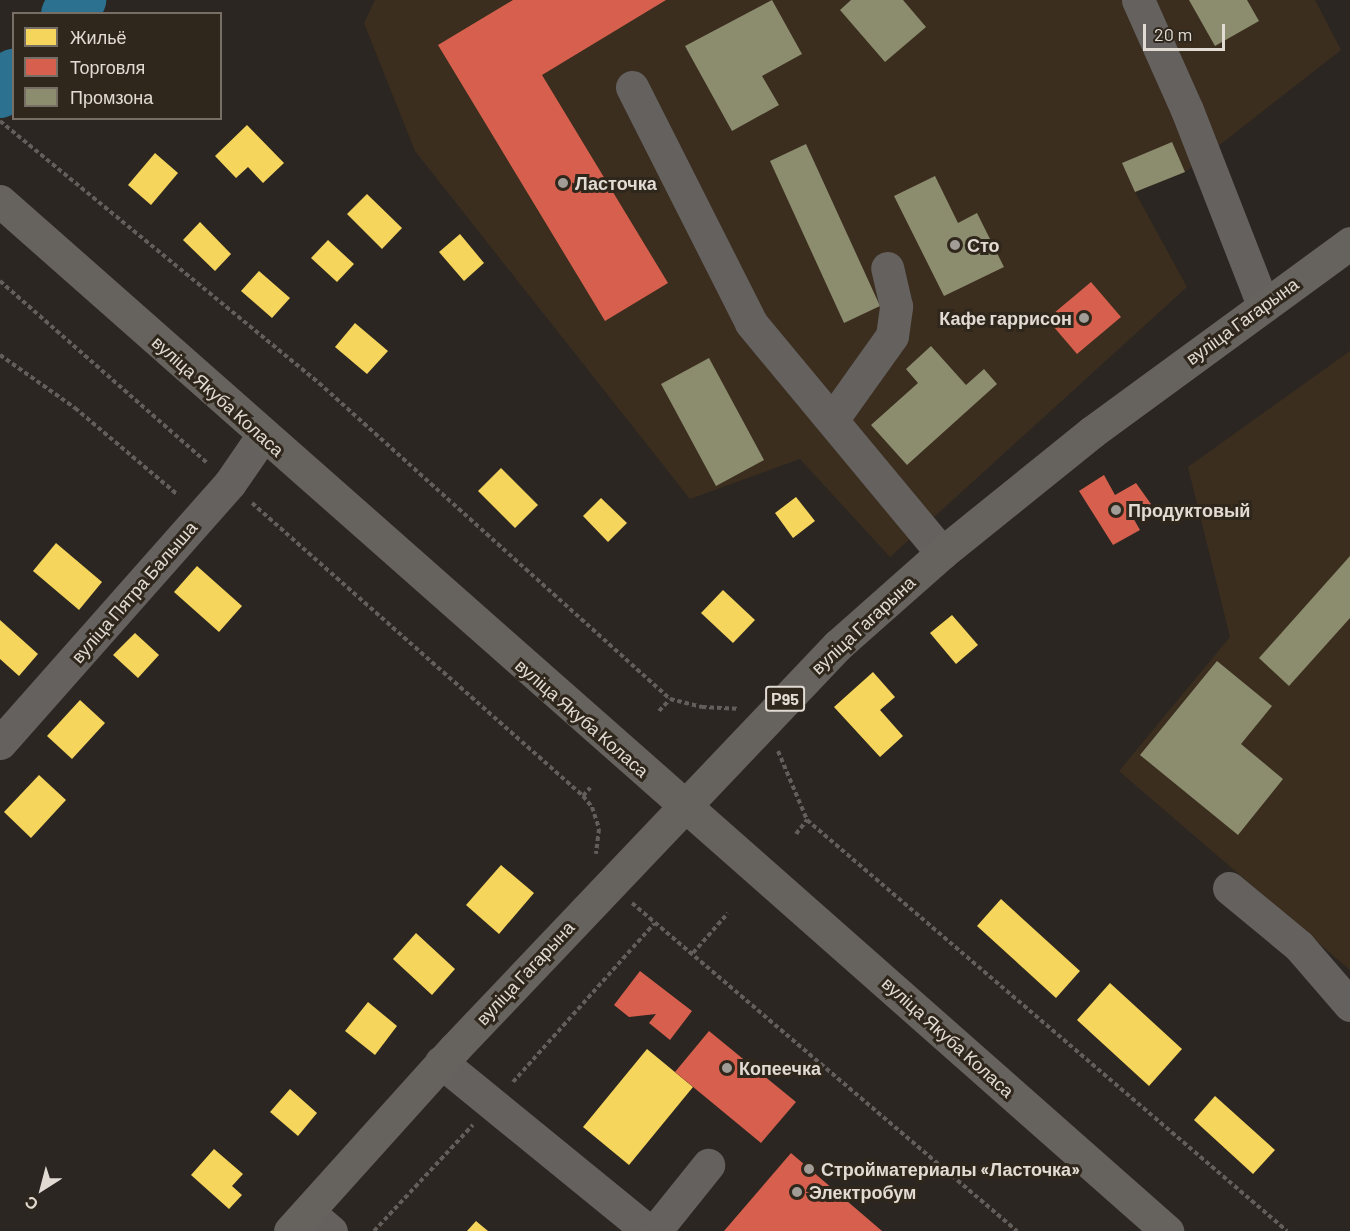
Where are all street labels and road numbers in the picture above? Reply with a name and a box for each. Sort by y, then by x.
street label: вуліца Гагарына [1181,273,1303,369]
street label: вуліца Якуба Коласа [148,331,288,461]
street label: вуліца Пятра Балыша [67,517,201,667]
street label: вуліца Гагарына [807,571,919,679]
street label: вуліца Якуба Коласа [511,654,653,782]
road number: Р95 [764,686,806,712]
street label: вуліца Гагарына [471,917,579,1029]
street label: вуліца Якуба Коласа [878,972,1018,1102]

